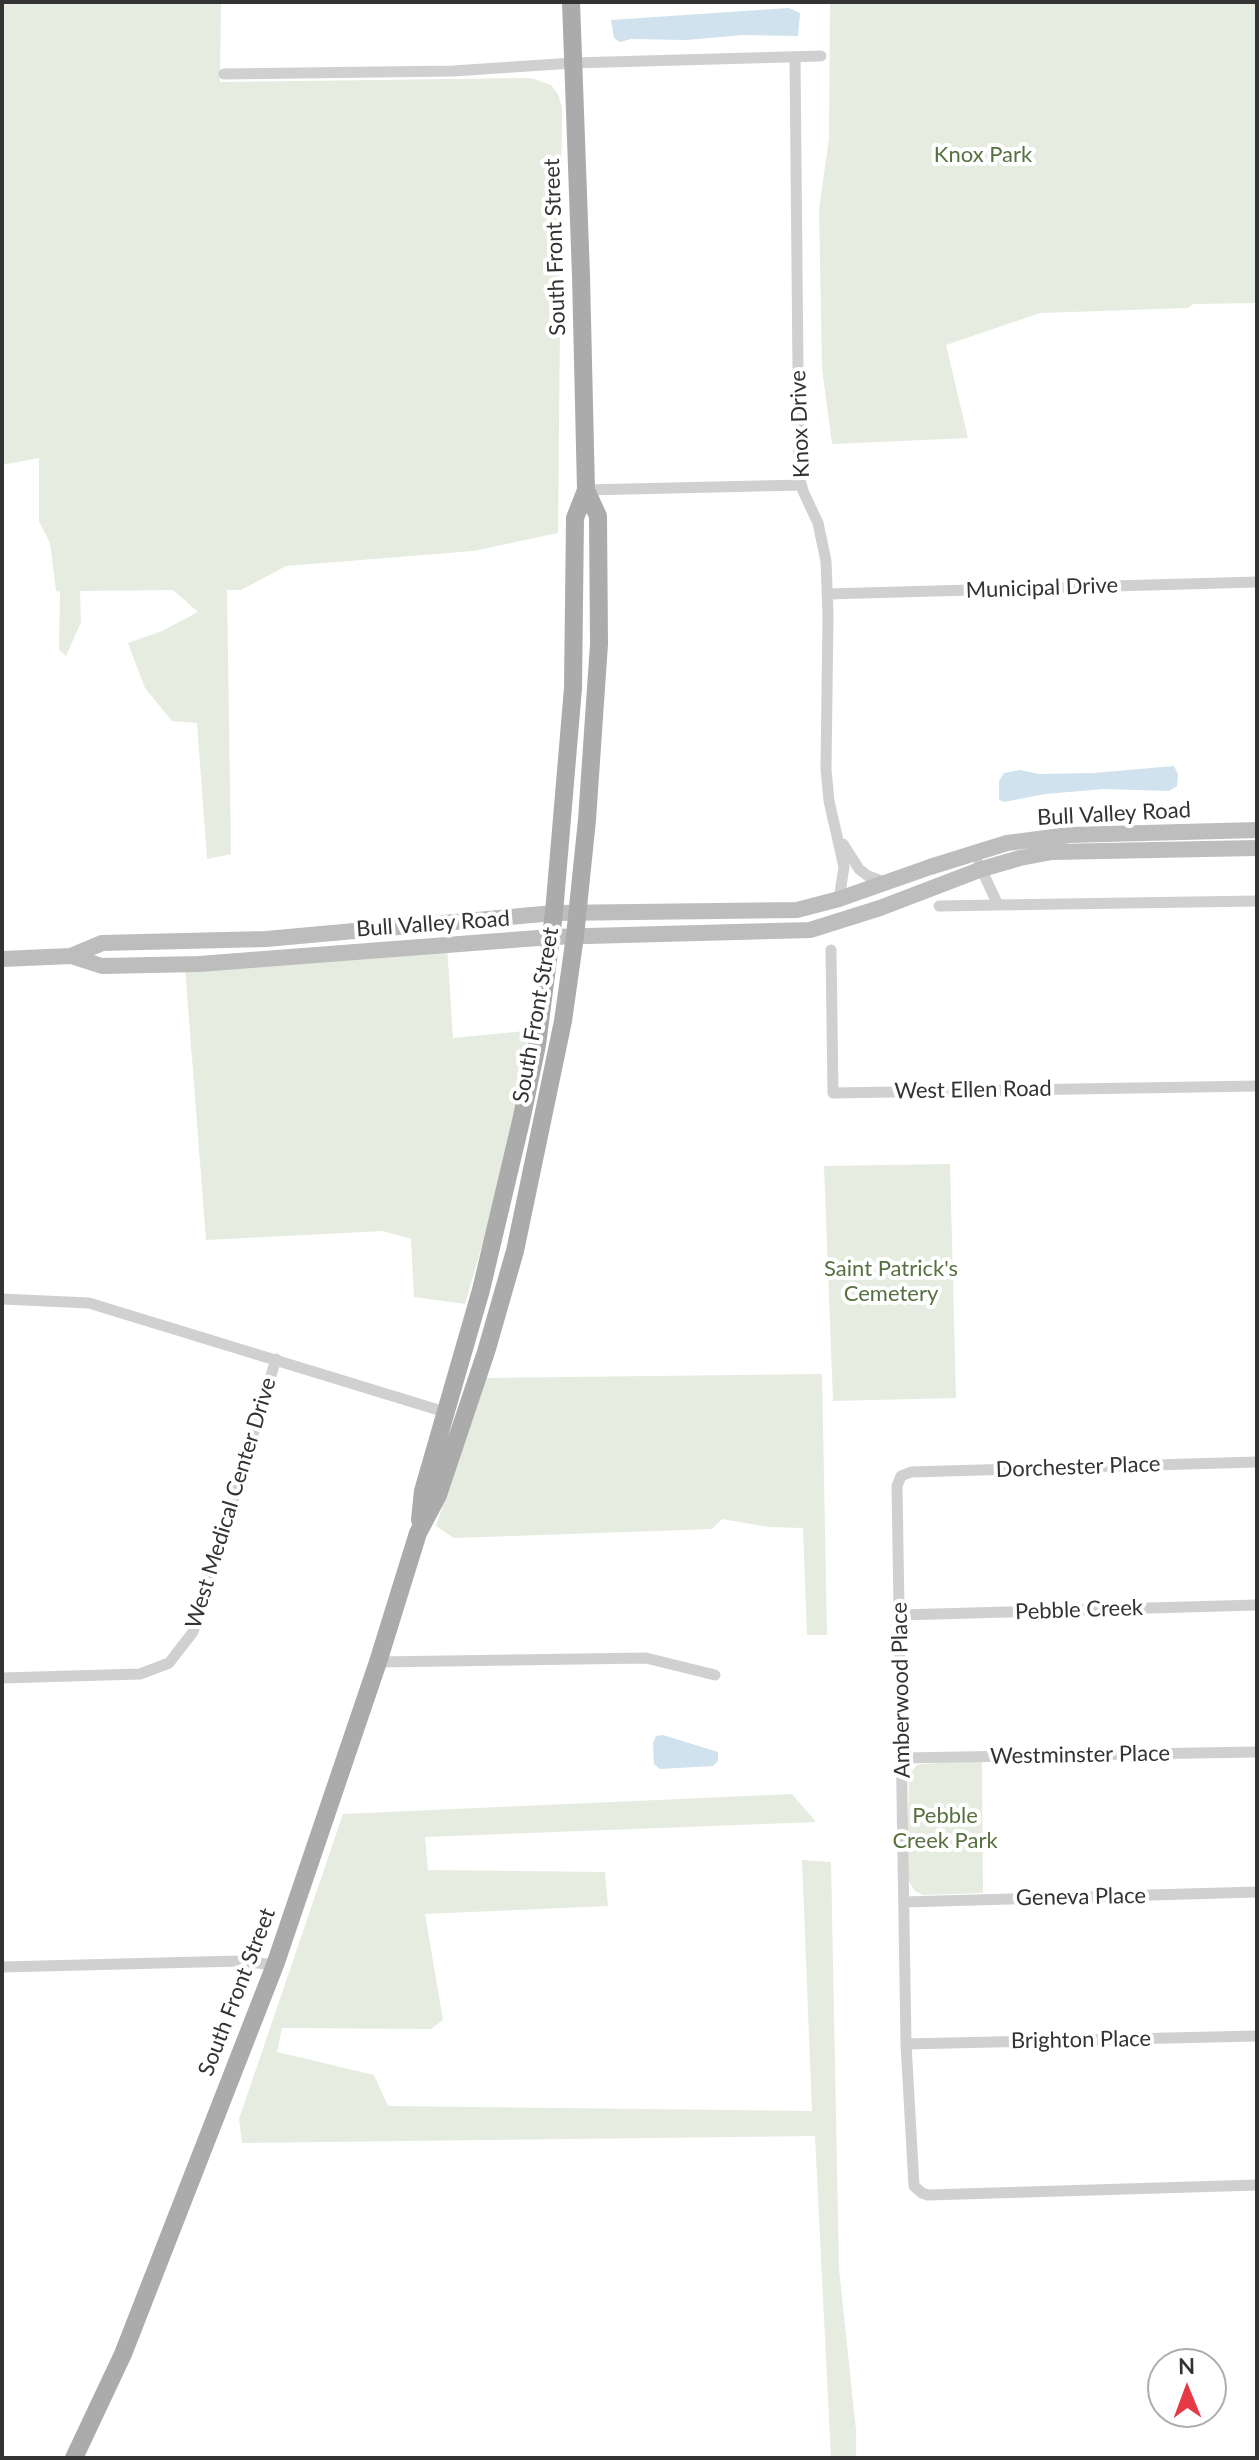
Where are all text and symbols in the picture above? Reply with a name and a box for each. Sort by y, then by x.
park label: Knox Park [934,142,1032,168]
street label: South Front Street [539,158,571,336]
street label: Knox Drive [785,370,815,478]
street label: Municipal Drive [965,572,1119,604]
street label: Bull Valley Road [1036,797,1192,831]
street label: Bull Valley Road [355,905,511,943]
street label: South Front Street [508,925,564,1105]
street label: West Ellen Road [894,1075,1052,1105]
park label: Saint Patrick's Cemetery [824,1256,958,1308]
street label: West Medical Center Drive [180,1374,282,1632]
street label: Dorchester Place [995,1451,1161,1483]
street label: Pebble Creek [1015,1595,1143,1625]
street label: Amberwood Place [886,1602,916,1778]
street label: Westminster Place [990,1740,1170,1770]
park label: Pebble Creek Park [892,1803,998,1854]
street label: Geneva Place [1016,1883,1146,1911]
street label: South Front Street [193,1904,281,2080]
street label: Brighton Place [1011,2026,1151,2054]
north arrow [1147,2348,1227,2428]
text: N [1178,2352,1195,2379]

